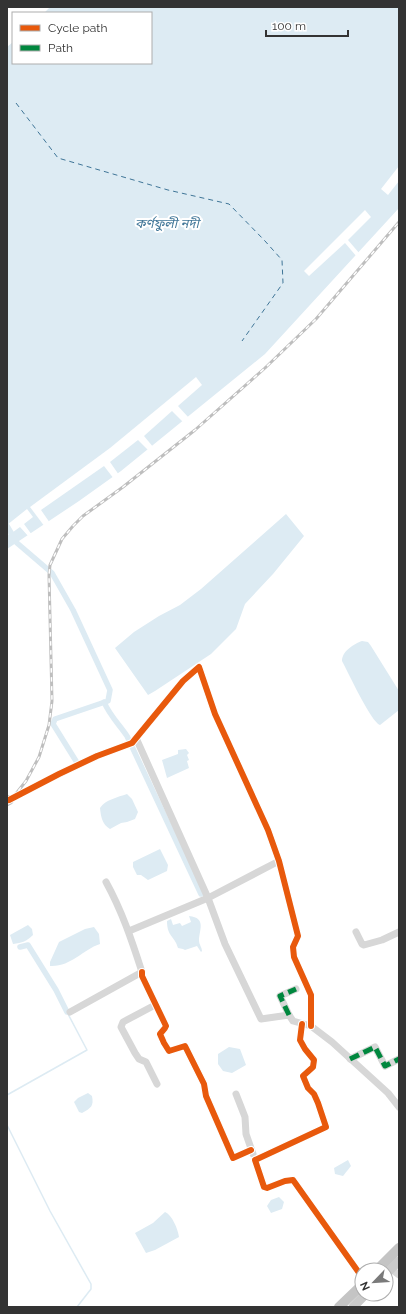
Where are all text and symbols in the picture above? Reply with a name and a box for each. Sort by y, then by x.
legend [12,12,152,64]
scale bar [266,12,348,38]
text: 100 m [272,19,306,33]
text: Cycle path [48,21,107,35]
text: Path [48,41,73,55]
water label: কর্ণফুলী নদী [135,216,202,231]
north arrow [354,1262,394,1302]
text: N [358,1279,373,1293]

